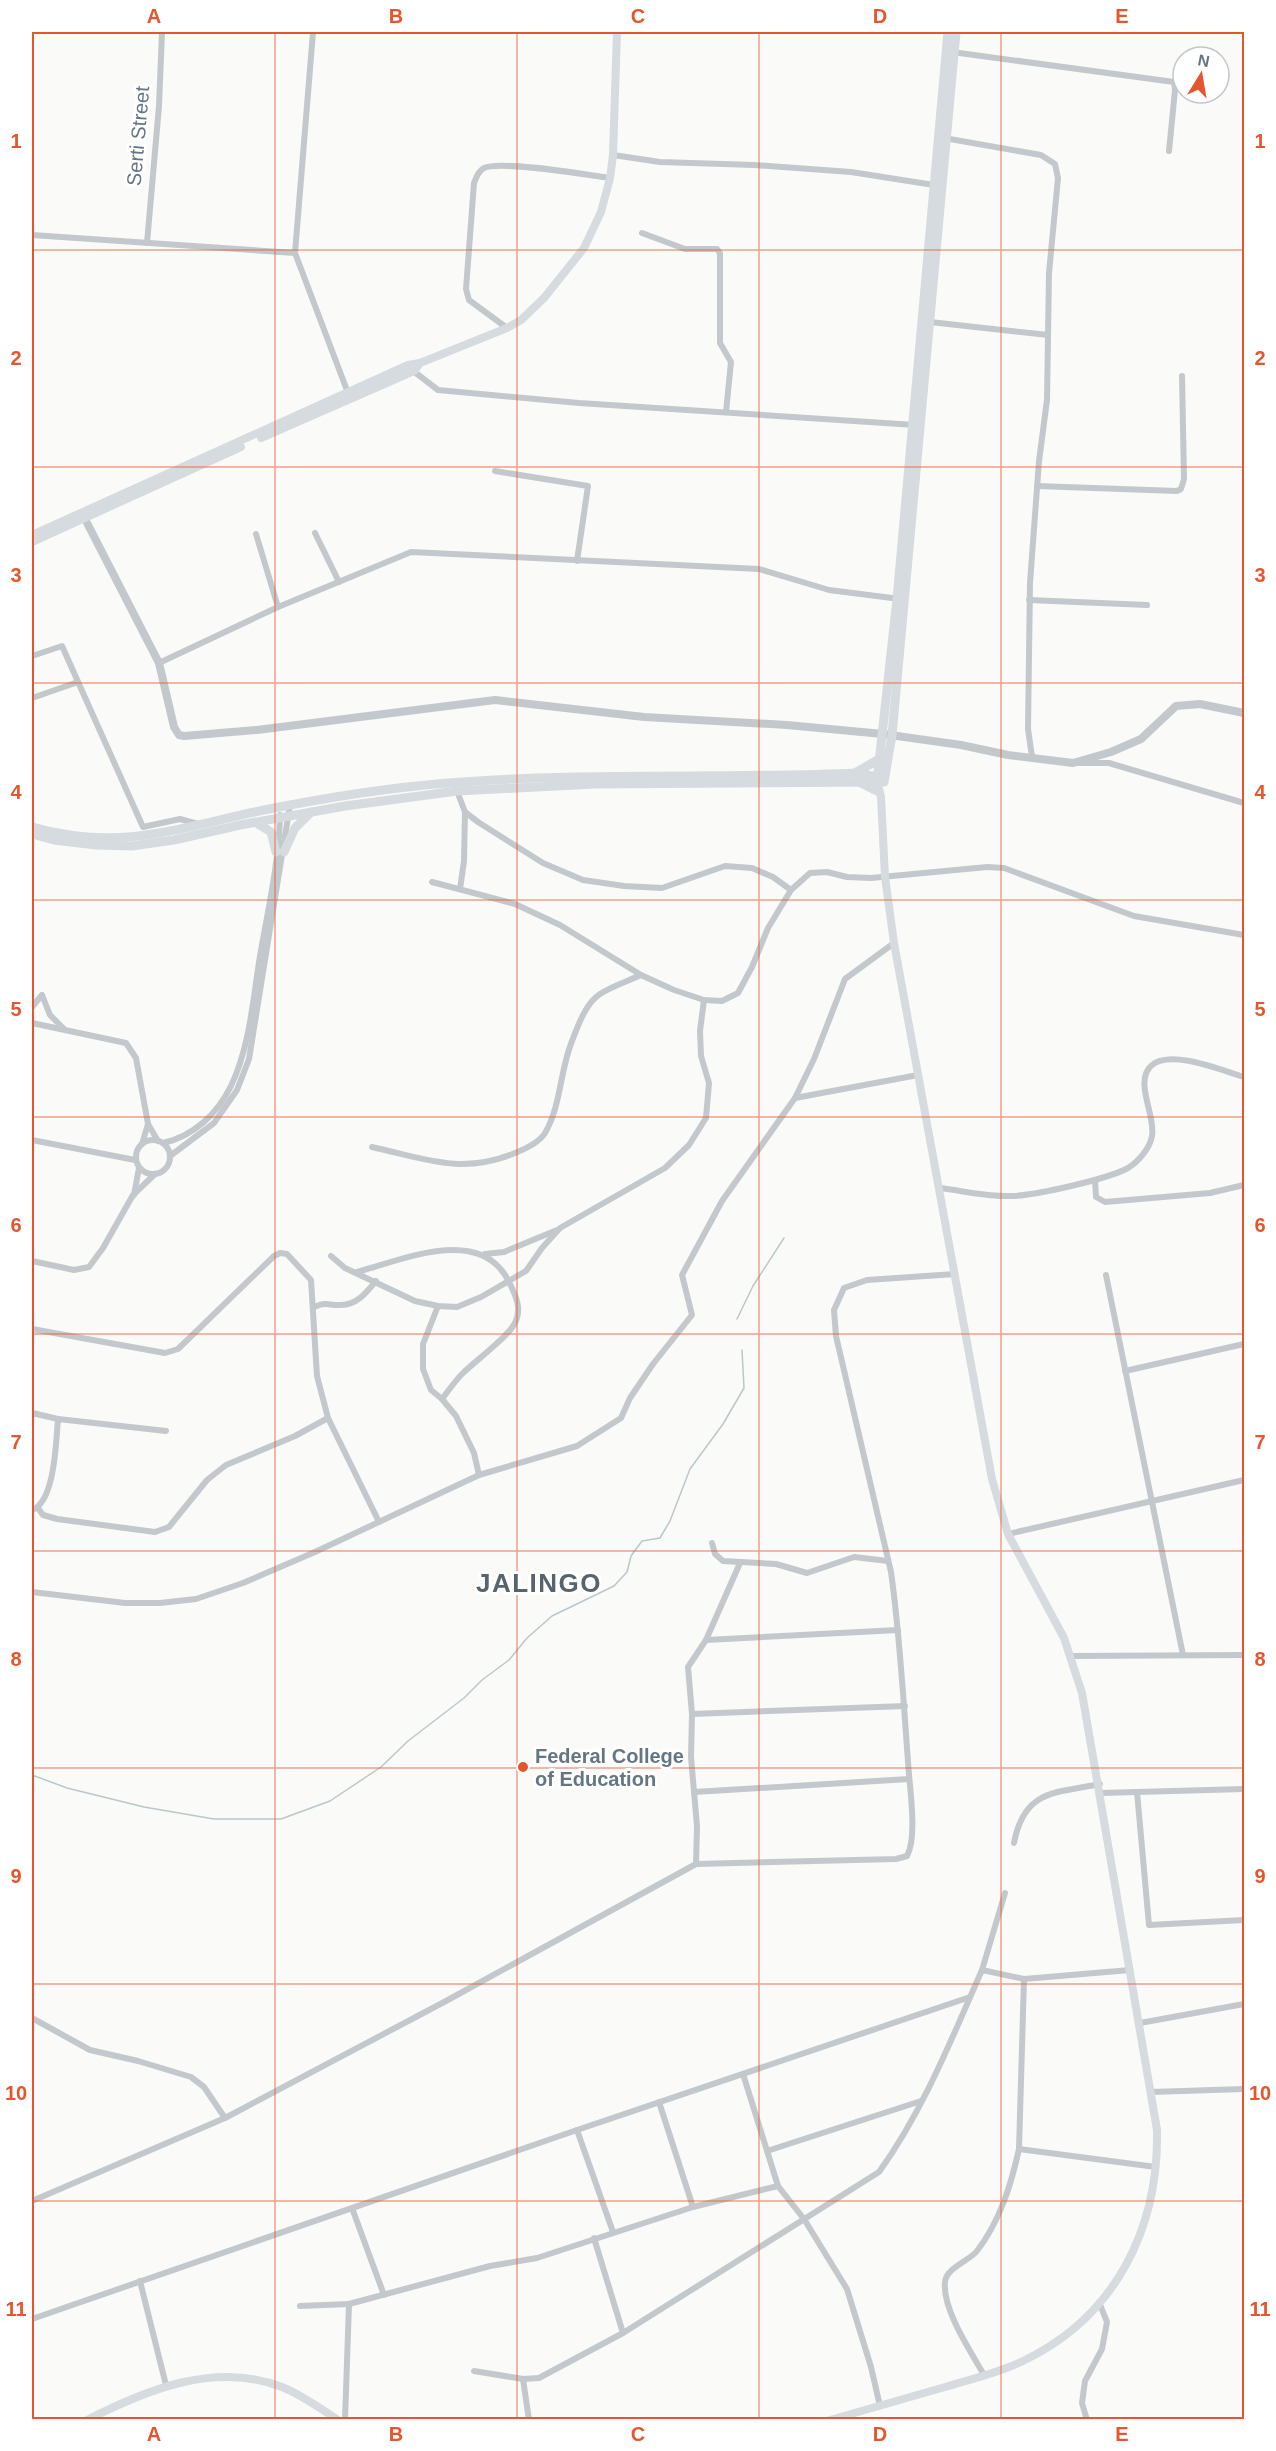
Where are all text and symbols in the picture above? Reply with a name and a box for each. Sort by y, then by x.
text: A [147,5,161,27]
text: B [389,5,403,27]
text: C [631,5,645,27]
text: D [873,5,887,27]
text: E [1115,5,1129,27]
north arrow [1171,45,1231,105]
text: N [1196,51,1211,70]
street label: Serti Street [123,85,153,187]
text: 1 [10,130,22,152]
text: 1 [1254,130,1266,152]
text: 2 [10,347,22,369]
text: 2 [1254,347,1266,369]
text: 3 [10,564,22,586]
text: 3 [1254,564,1266,586]
text: 4 [10,781,22,803]
text: 4 [1254,781,1266,803]
text: 5 [10,998,22,1020]
text: 5 [1254,998,1266,1020]
text: 6 [10,1214,22,1236]
text: 6 [1254,1214,1266,1236]
text: 7 [10,1431,22,1453]
text: 7 [1254,1431,1266,1453]
district label: JALINGO [476,1568,602,1598]
text: 8 [10,1648,22,1670]
text: 8 [1254,1648,1266,1670]
place label: Federal College of Education [535,1745,684,1790]
marker: Federal College of Education [516,1760,530,1774]
text: 9 [10,1865,22,1887]
text: 9 [1254,1865,1266,1887]
text: 10 [5,2082,27,2104]
text: 10 [1249,2082,1271,2104]
text: 11 [5,2298,27,2320]
text: 11 [1249,2298,1271,2320]
text: A [147,2423,161,2445]
text: B [389,2423,403,2445]
text: C [631,2423,645,2445]
text: D [873,2423,887,2445]
text: E [1115,2423,1129,2445]

